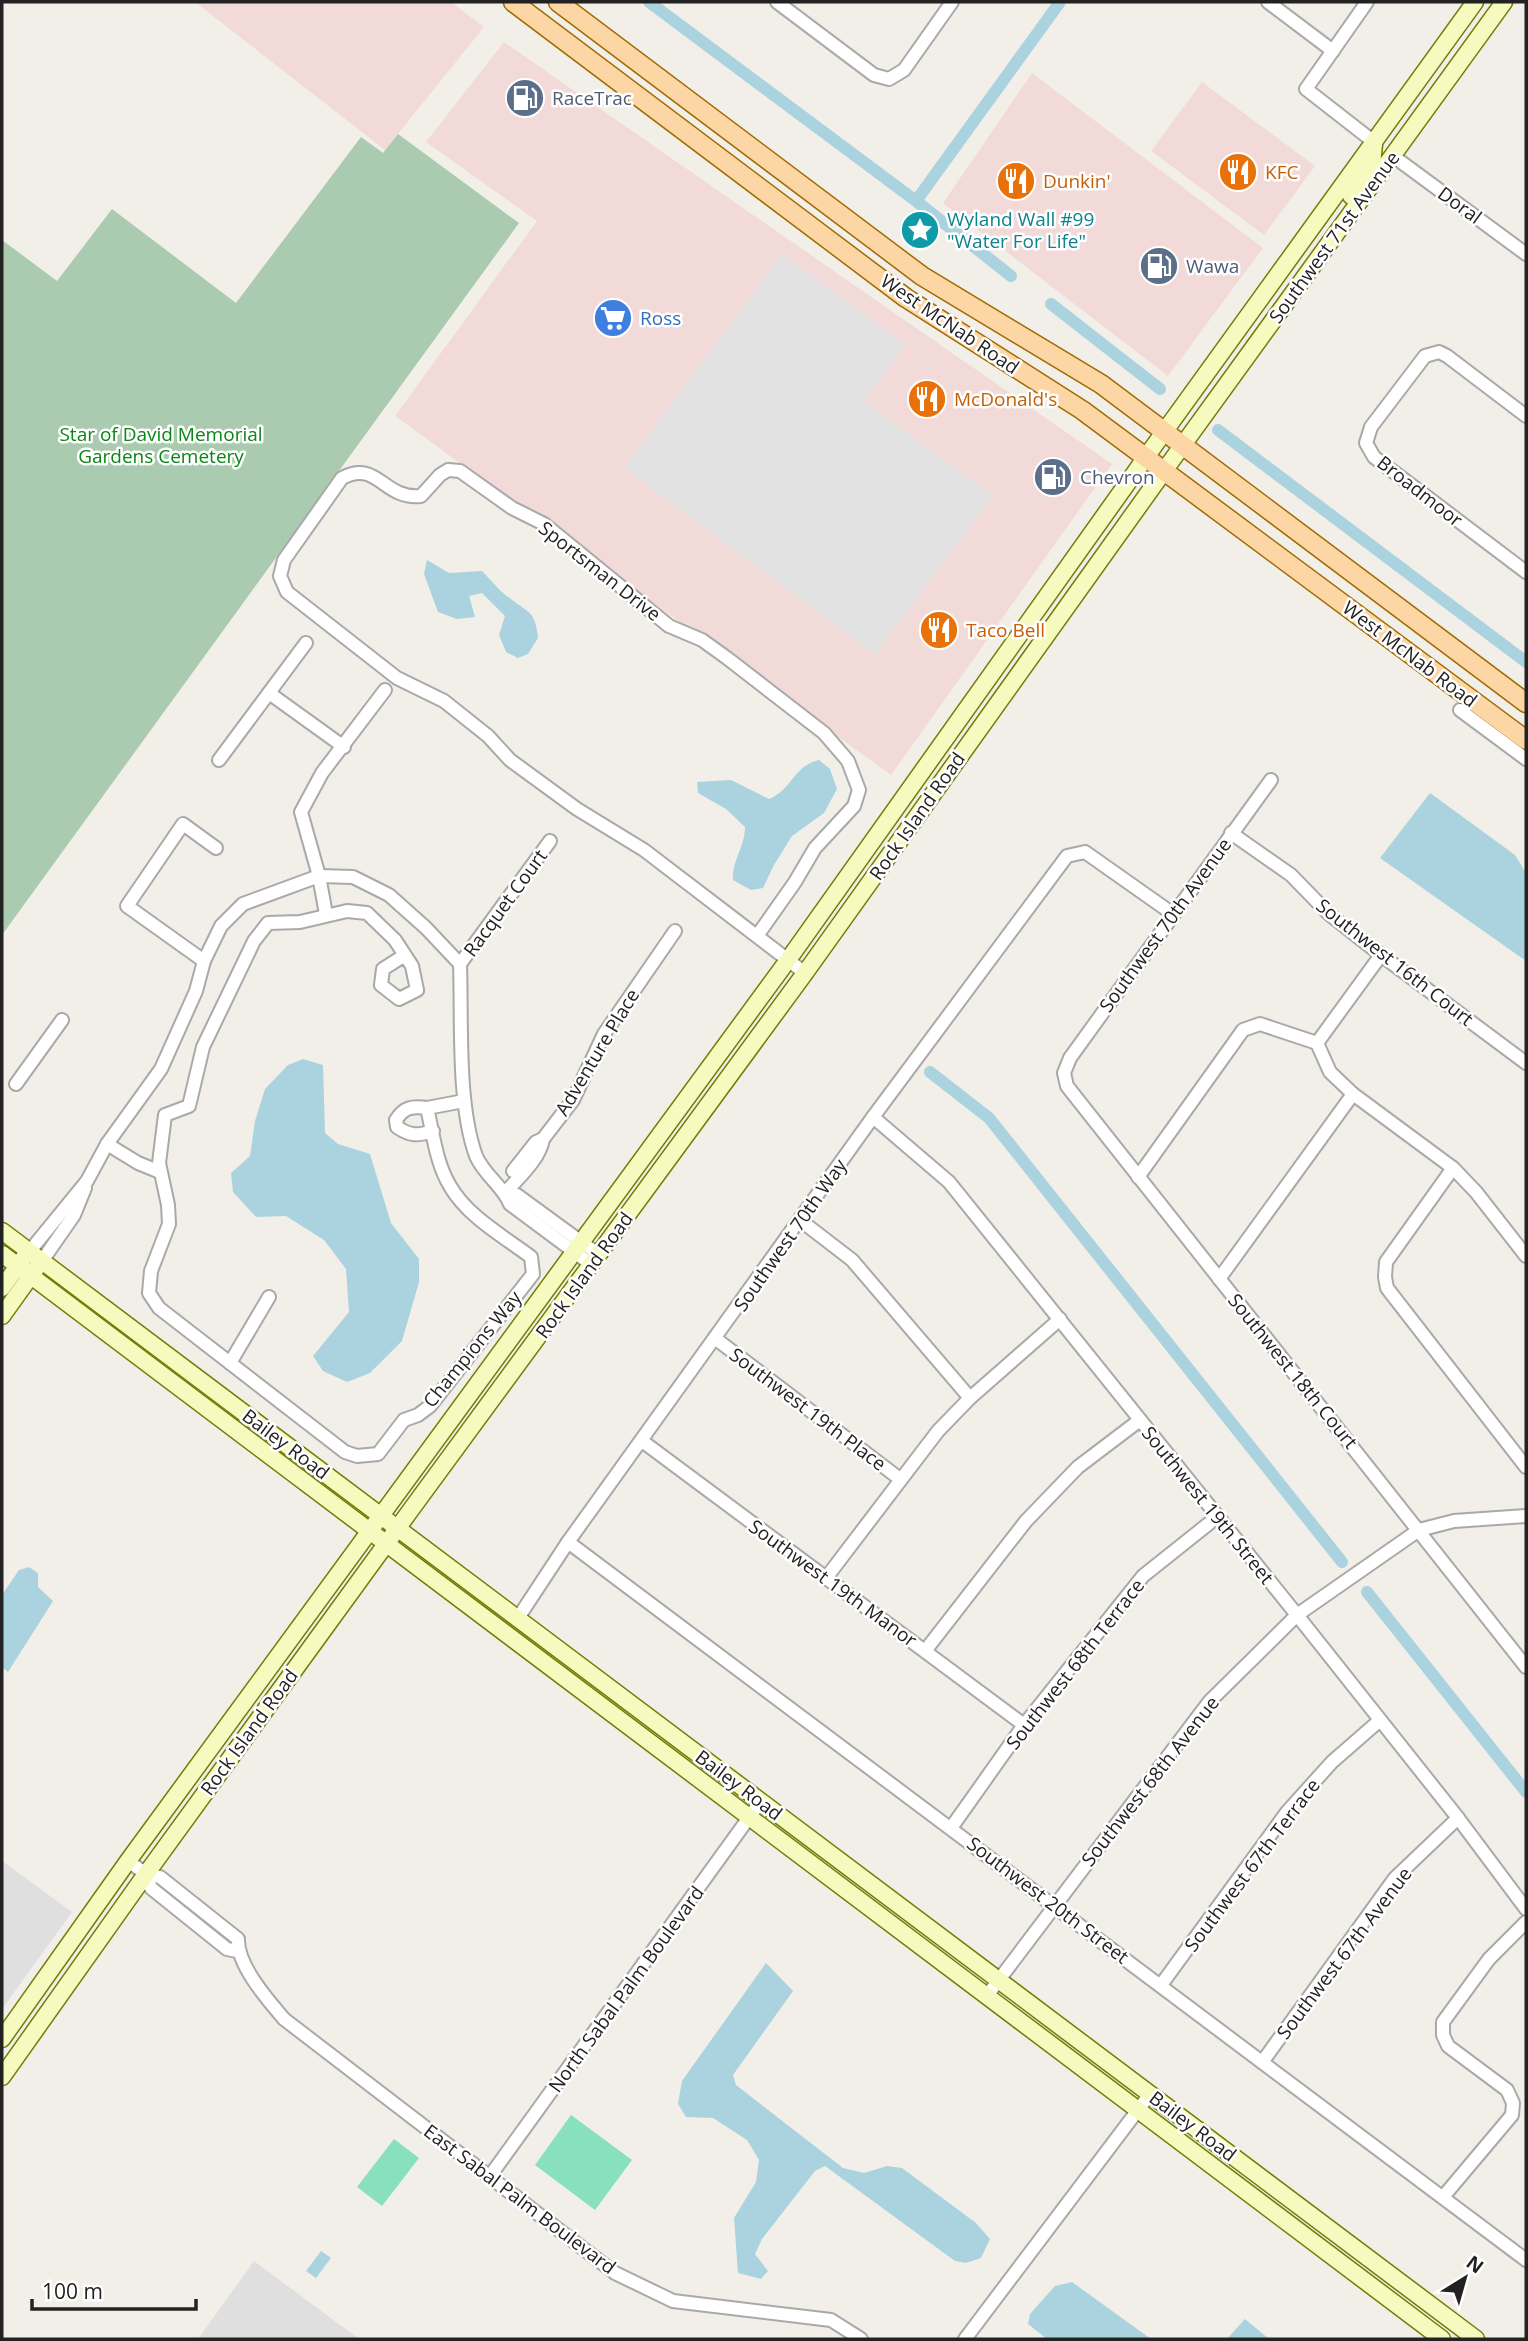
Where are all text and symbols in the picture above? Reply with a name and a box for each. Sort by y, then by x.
fuel station icon: RaceTrac [504,77,546,119]
place label: RaceTrac [552,85,632,111]
street label: Southwest 71st Avenue [1263,146,1405,328]
restaurant icon: KFC [1217,151,1259,193]
place label: KFC [1265,159,1298,185]
restaurant icon: Dunkin' [995,160,1037,202]
place label: Dunkin' [1043,168,1111,194]
street label: Doral [1433,180,1487,230]
place label: Wyland Wall #99 "Water For Life" [947,206,1094,254]
place icon: Wyland Wall #99 "Water For Life" [899,209,941,251]
fuel station icon: Wawa [1138,245,1180,287]
place label: Wawa [1186,253,1239,279]
street label: West McNab Road [876,268,1024,380]
supermarket icon: Ross [592,297,634,339]
place label: Ross [640,305,681,331]
restaurant icon: McDonald's [906,378,948,420]
place label: McDonald's [954,386,1057,412]
park label: Star of David Memorial Gardens Cemetery [59,421,263,469]
street label: Broadmoor [1372,449,1468,533]
fuel station icon: Chevron [1032,456,1074,498]
place label: Chevron [1080,464,1155,490]
street label: Sportsman Drive [534,515,666,627]
street label: West McNab Road [1338,595,1482,713]
restaurant icon: Taco Bell [918,609,960,651]
place label: Taco Bell [966,617,1045,643]
street label: Rock Island Road [863,747,971,885]
street label: Southwest 70th Avenue [1093,833,1237,1017]
street label: Racquet Court [457,844,553,962]
street label: Southwest 16th Court [1311,892,1479,1032]
street label: Adventure Place [549,984,645,1120]
street label: Southwest 70th Way [728,1153,853,1317]
street label: Rock Island Road [529,1206,639,1344]
street label: Champions Way [417,1285,527,1413]
street label: Southwest 18th Court [1222,1288,1364,1454]
street label: Southwest 19th Place [724,1342,892,1476]
street label: Bailey Road [237,1403,335,1485]
street label: Southwest 19th Street [1136,1421,1280,1590]
street label: Southwest 19th Manor [744,1513,922,1653]
street label: Southwest 68th Terrace [1000,1573,1150,1755]
street label: Rock Island Road [194,1663,304,1801]
street label: Southwest 68th Avenue [1075,1691,1225,1871]
street label: Bailey Road [690,1744,788,1826]
street label: Southwest 67th Terrace [1178,1773,1326,1957]
street label: Southwest 20th Street [962,1831,1134,1970]
street label: Southwest 67th Avenue [1271,1862,1417,2044]
street label: North Sabal Palm Boulevard [542,1881,710,2097]
street label: Bailey Road [1144,2085,1242,2167]
street label: East Sabal Palm Boulevard [419,2118,621,2280]
north arrow [1430,2243,1500,2313]
text: N [1461,2249,1489,2279]
scale bar [32,2268,196,2312]
text: 100 m [42,2277,103,2305]

